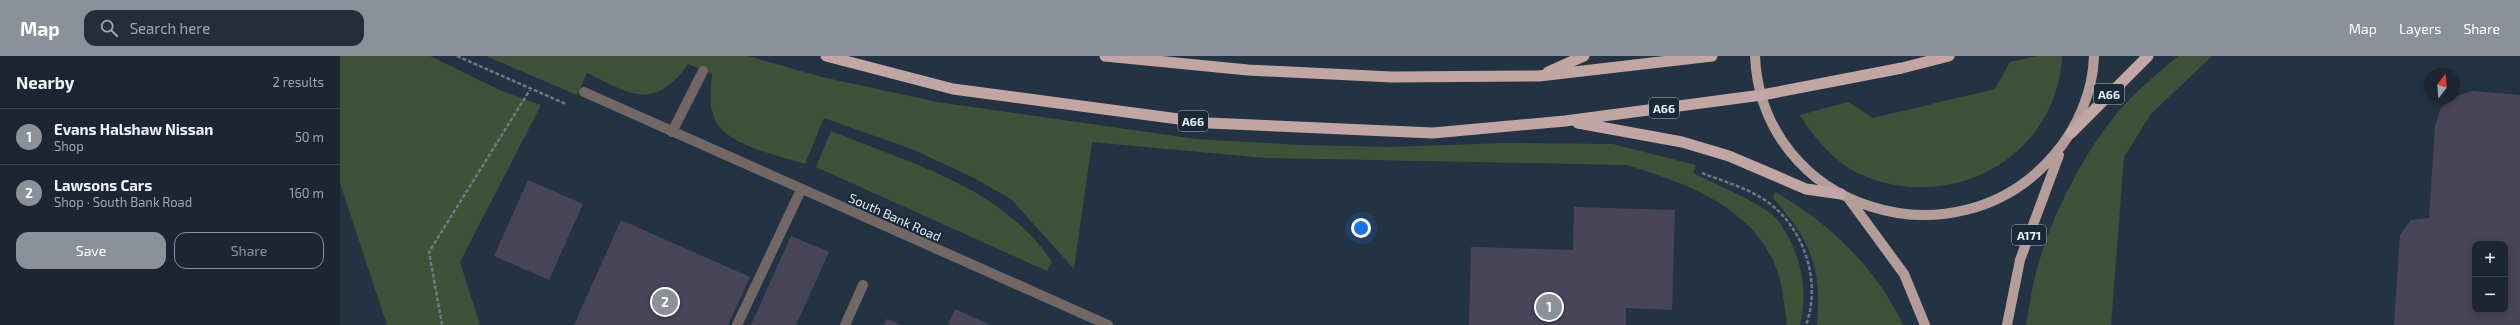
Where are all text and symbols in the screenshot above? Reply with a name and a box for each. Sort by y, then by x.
search box [84,10,364,46]
text: Map [20,17,60,40]
icon: search [98,17,120,39]
text: Search here [130,19,210,37]
text: Map [2349,20,2377,37]
text: Layers [2399,20,2441,37]
text: Share [2463,20,2500,37]
north arrow [2424,68,2460,104]
text: Nearby [16,72,74,92]
text: 2 results [272,74,324,90]
road number: A66 [2094,84,2124,104]
road number: A66 [1649,98,1679,118]
road number: A66 [1178,111,1208,131]
text: Evans Halshaw Nissan [54,120,213,138]
text: 1 [26,129,32,145]
text: 50 m [295,129,324,145]
text: Shop [54,138,84,154]
text: Lawsons Cars [54,176,152,194]
text: 2 [25,185,33,201]
text: 160 m [289,185,324,201]
street label: South Bank Road [846,189,944,245]
text: Shop · South Bank Road [54,194,192,210]
your location [1351,218,1371,238]
road number: A171 [2012,225,2046,245]
button: Save [16,232,166,269]
button: Share [174,232,324,269]
map controls [2472,241,2508,313]
button: + [2472,241,2508,277]
button: − [2472,277,2508,313]
pin: 2 [652,287,678,317]
pin: 1 [1536,292,1562,322]

